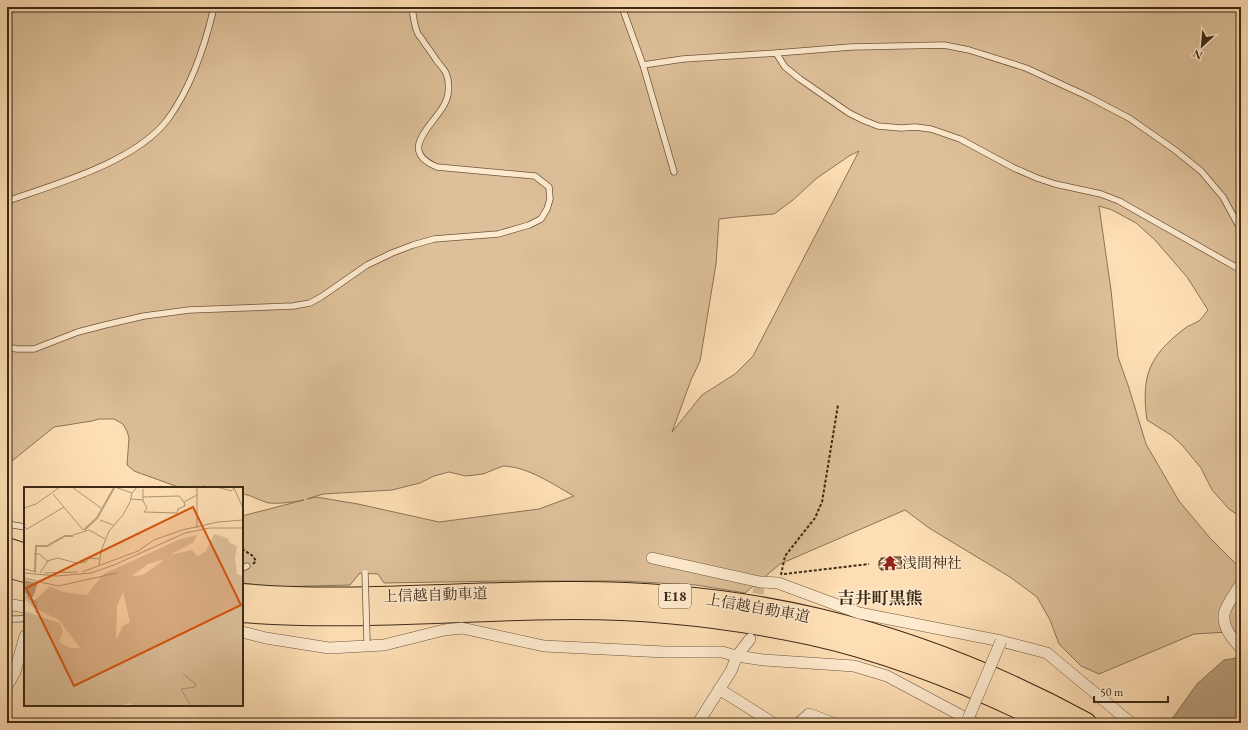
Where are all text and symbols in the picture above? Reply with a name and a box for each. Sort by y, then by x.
north arrow [1182,26,1222,66]
text: N [1190,47,1205,63]
inset map [24,487,243,706]
place label: 浅間神社 [902,553,962,572]
temple icon: 浅間神社 [881,554,899,572]
street label: 上信越自動車道 [382,583,488,606]
road number: E18 [659,584,691,608]
district label: 吉井町黒熊 [838,587,923,609]
street label: 上信越自動車道 [705,589,811,626]
scale bar [1094,678,1168,704]
text: 50 m [1100,684,1124,700]

